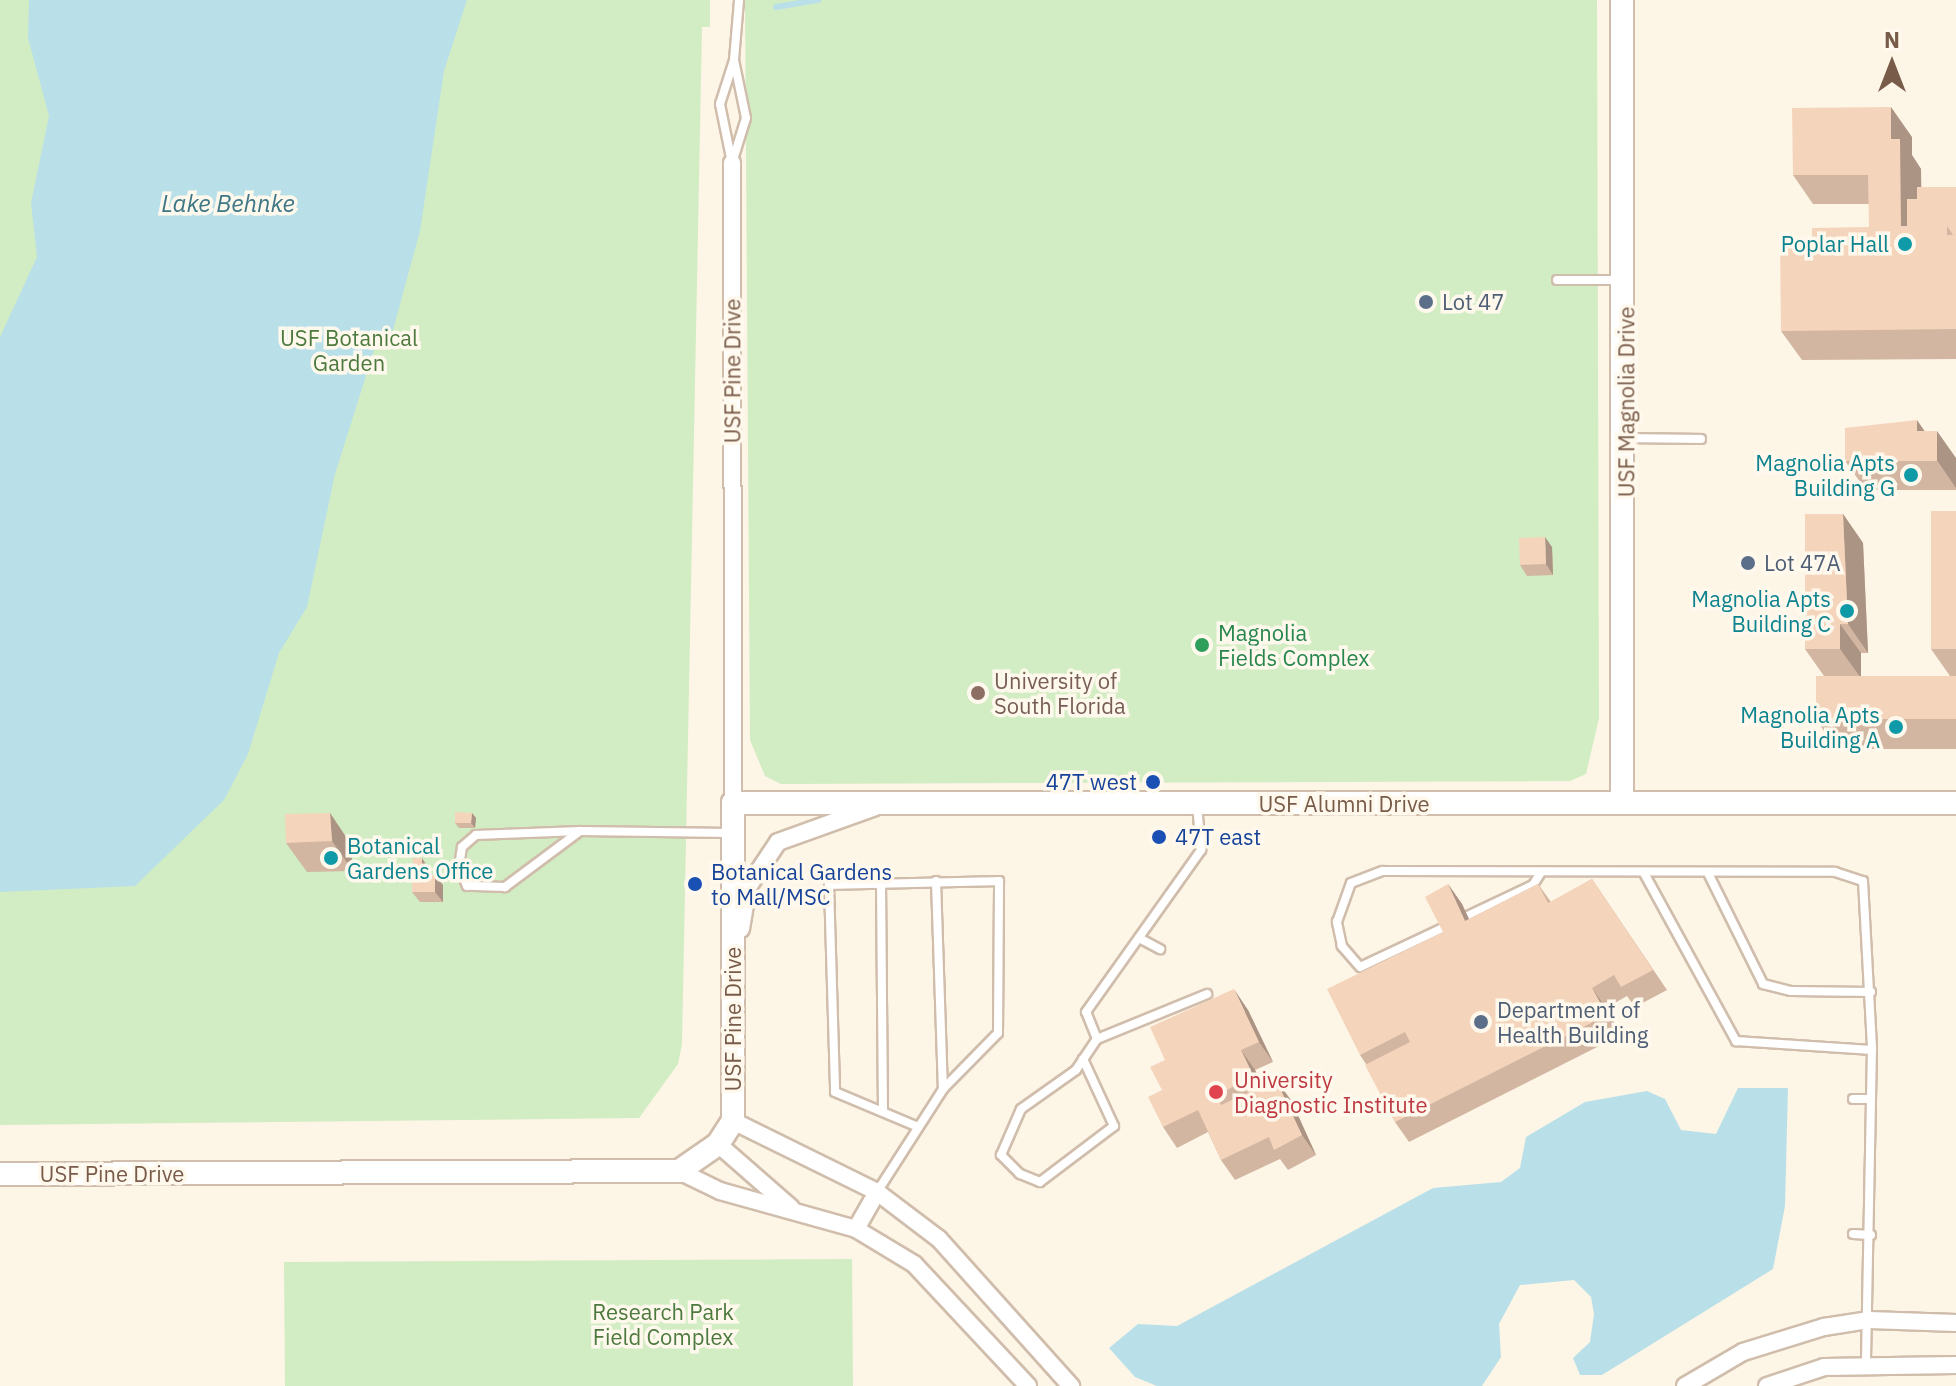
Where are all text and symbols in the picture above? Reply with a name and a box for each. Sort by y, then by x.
north arrow [1852,24,1932,104]
text: N [1884,25,1900,54]
water label: Lake Behnke [161,190,295,218]
place label: Poplar Hall [1781,231,1889,257]
marker: Poplar Hall [1896,235,1914,253]
place label: Lot 47 [1442,289,1504,315]
marker: Lot 47 [1417,293,1435,311]
street label: USF Pine Drive [719,299,745,443]
street label: USF Magnolia Drive [1613,307,1639,497]
park label: USF Botanical Garden [280,324,418,376]
place label: Magnolia Apts Building G [1755,449,1895,500]
marker: Magnolia Apts Building G [1902,466,1920,484]
place label: Lot 47A [1764,550,1841,576]
marker: Lot 47A [1739,554,1757,572]
place label: Magnolia Apts Building C [1691,585,1831,636]
marker: Magnolia Apts Building C [1838,602,1856,620]
place label: Magnolia Fields Complex [1218,619,1369,670]
marker: Magnolia Fields Complex [1193,636,1211,654]
place label: University of South Florida [994,667,1126,718]
marker: University of South Florida [969,684,987,702]
place label: Magnolia Apts Building A [1740,701,1880,752]
marker: Magnolia Apts Building A [1887,718,1905,736]
place label: 47T west [1046,769,1137,795]
marker: 47T west [1144,773,1162,791]
street label: USF Alumni Drive [1258,791,1430,817]
place label: 47T east [1175,824,1261,850]
marker: 47T east [1150,828,1168,846]
place label: Botanical Gardens Office [347,832,493,884]
marker: Botanical Gardens Office [322,849,340,867]
place label: Botanical Gardens to Mall/MSC [711,858,892,910]
marker: Botanical Gardens to Mall/MSC [686,875,704,893]
street label: USF Pine Drive [720,947,746,1091]
place label: Department of Health Building [1497,996,1648,1048]
marker: Department of Health Building [1472,1013,1490,1031]
place label: University Diagnostic Institute [1234,1066,1427,1118]
marker: University Diagnostic Institute [1205,1081,1227,1103]
street label: USF Pine Drive [40,1161,184,1187]
park label: Research Park Field Complex [592,1298,734,1350]

